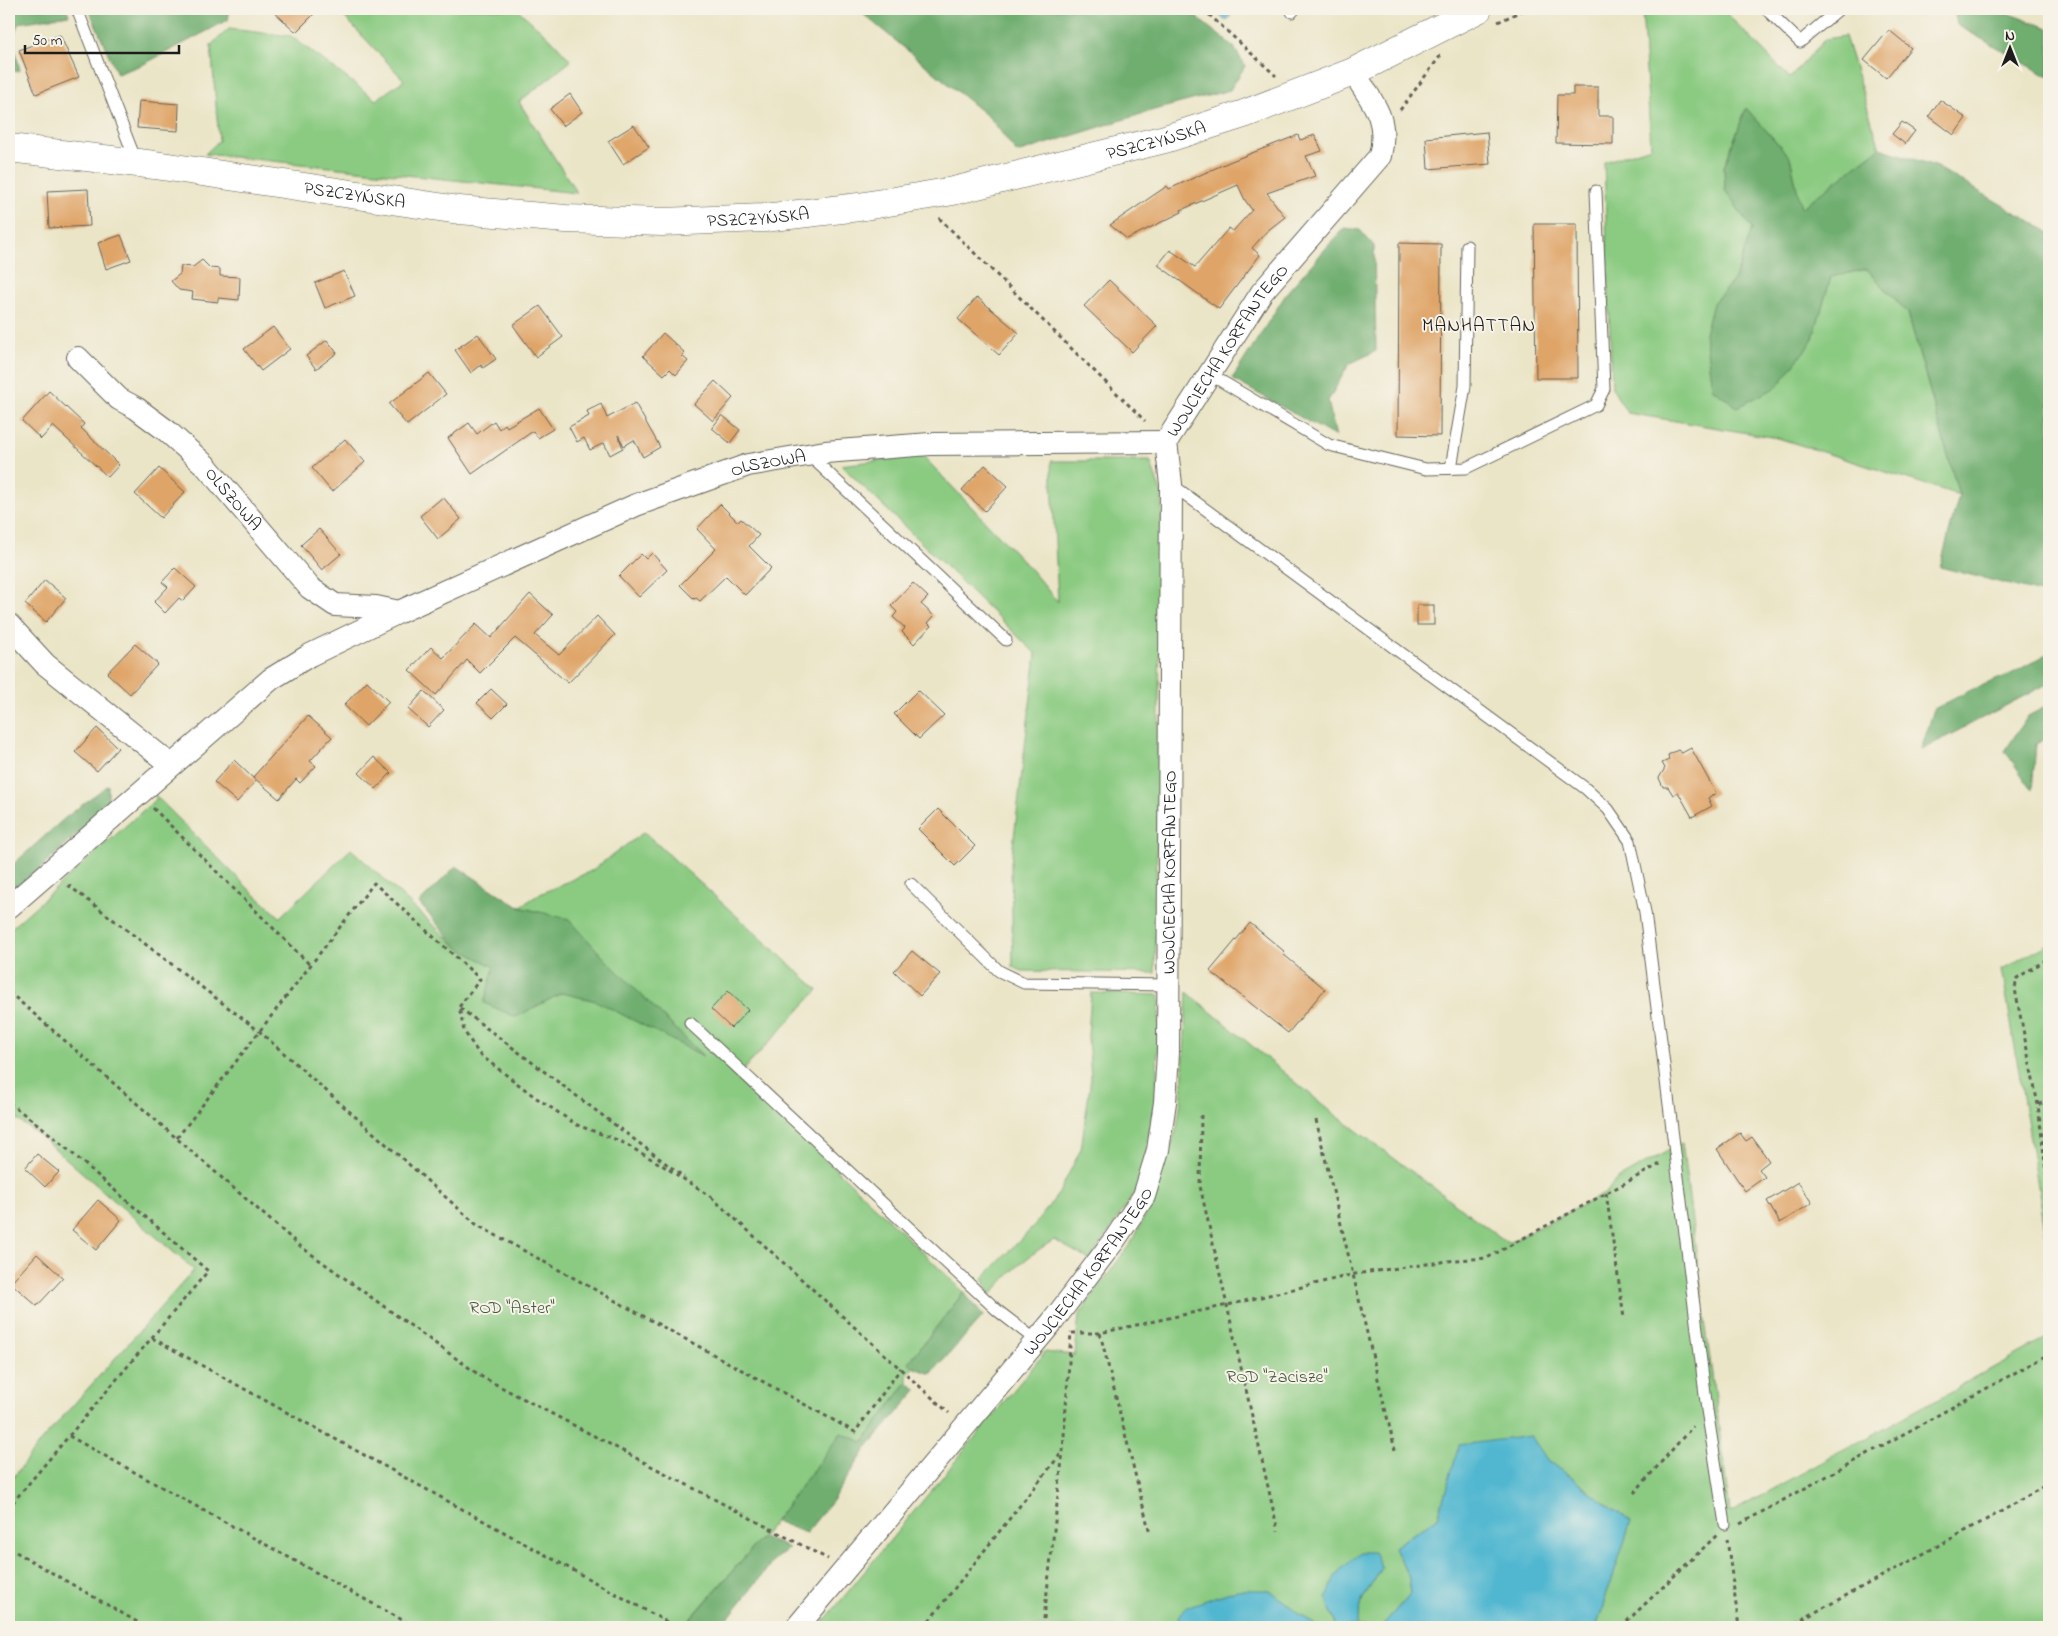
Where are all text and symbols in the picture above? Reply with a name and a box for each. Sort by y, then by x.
scale bar [25,22,179,54]
north arrow [1986,22,2036,72]
text: N [2005,26,2015,47]
text: 50 m [32,30,63,52]
street label: PSZCZYŃSKA [1104,116,1210,168]
street label: PSZCZYŃSKA [302,176,407,217]
street label: PSZCZYŃSKA [707,202,811,235]
street label: WOJCIECHA KORFANTEGO [1161,259,1296,443]
district label: MANHATTAN [1422,313,1536,340]
street label: OLSZOWA [727,444,808,485]
street label: OLSZOWA [198,462,267,537]
street label: WOJCIECHA KORFANTEGO [1157,770,1184,974]
street label: WOJCIECHA KORFANTEGO [1018,1185,1161,1362]
park label: ROD "Aster" [469,1296,555,1322]
park label: ROD "Zacisze" [1226,1365,1328,1391]

